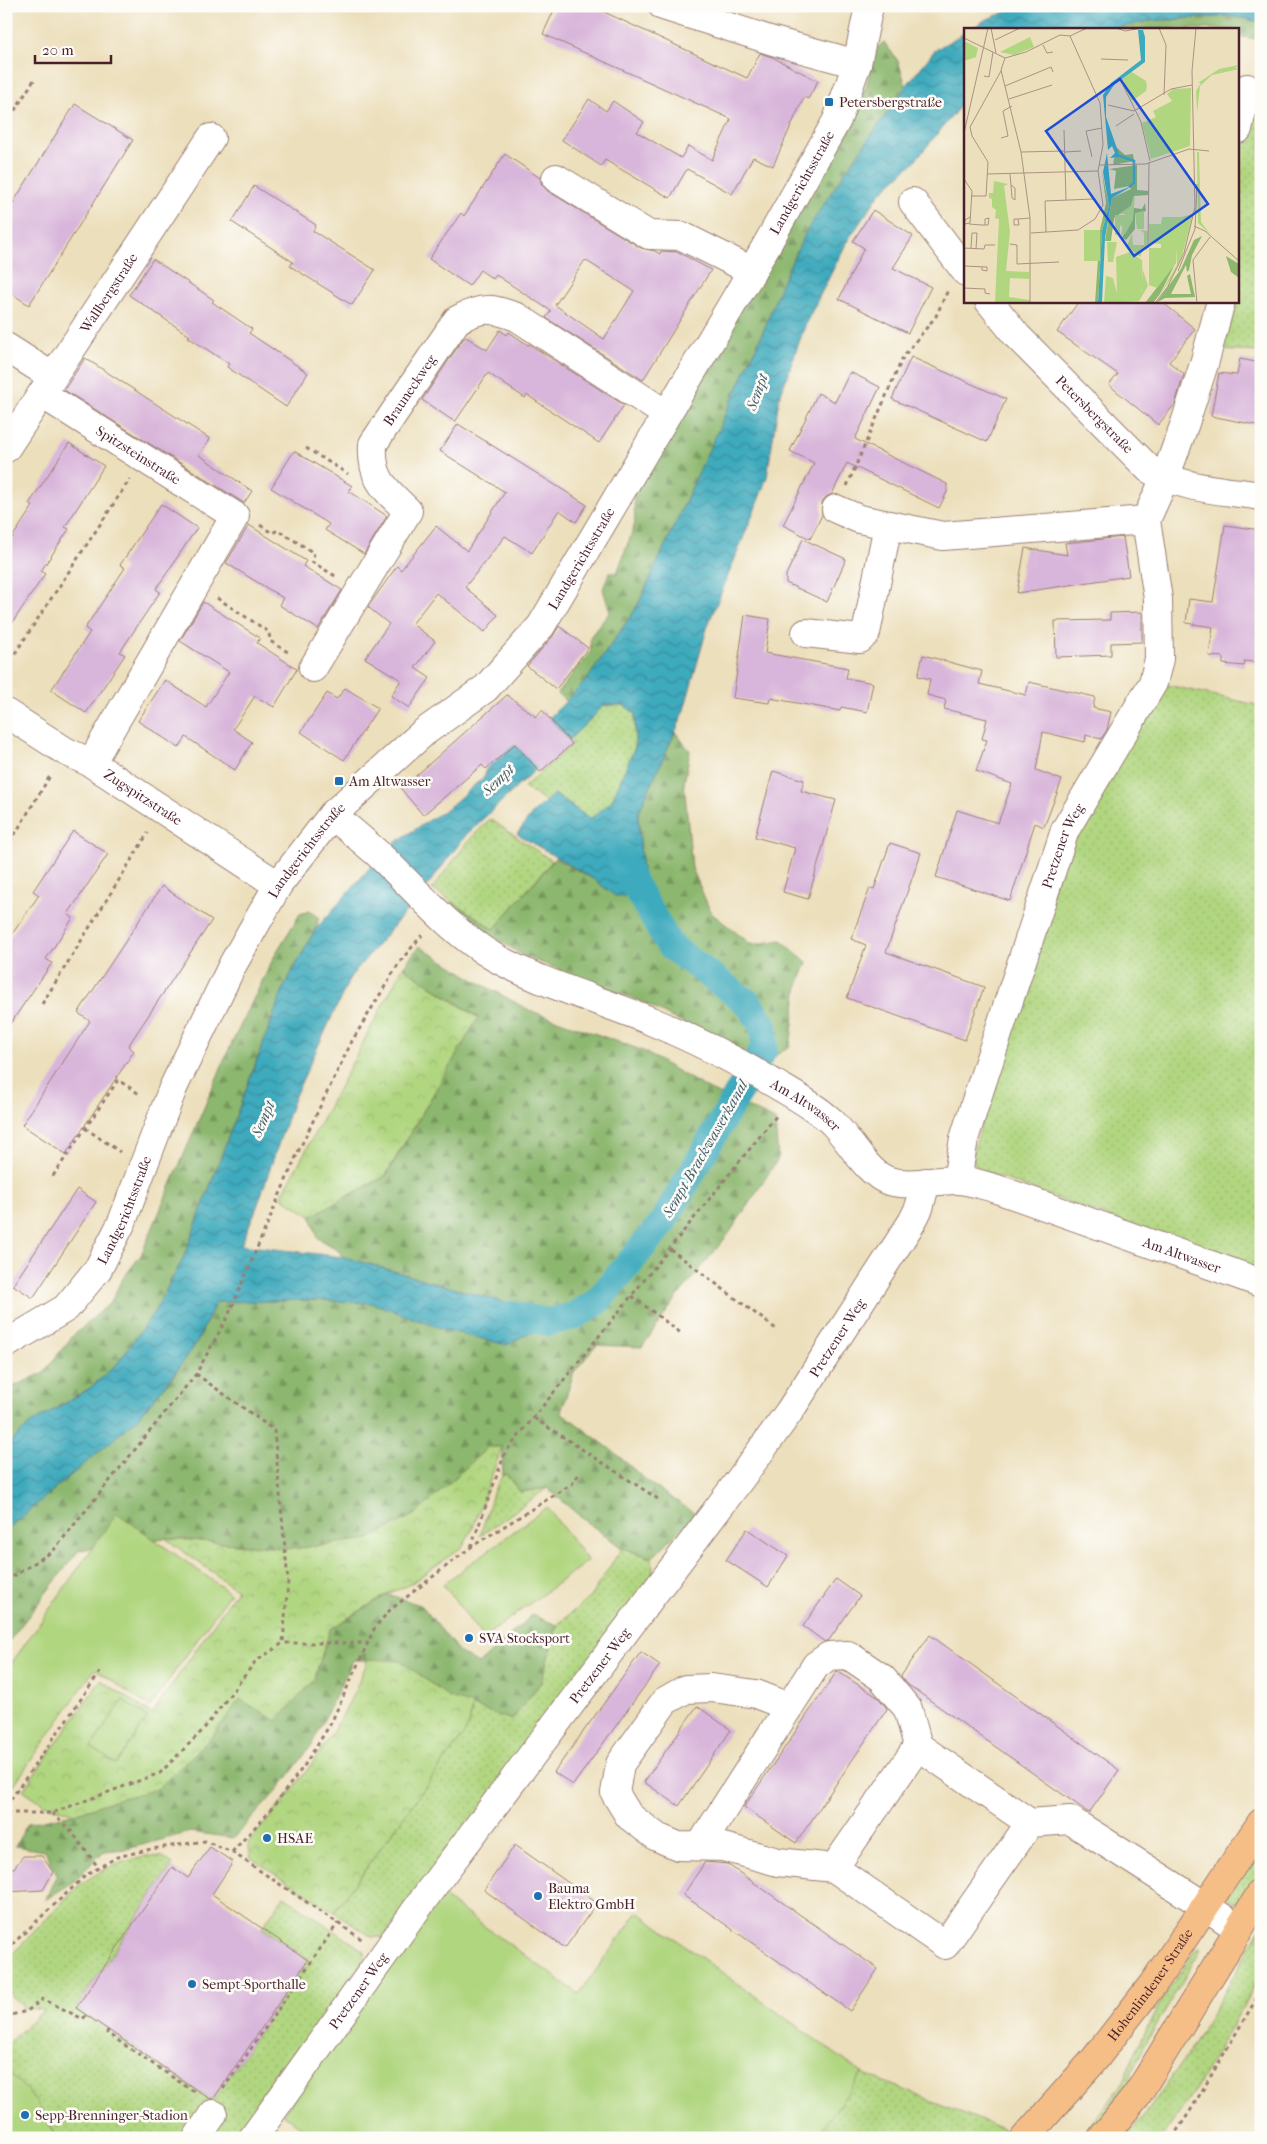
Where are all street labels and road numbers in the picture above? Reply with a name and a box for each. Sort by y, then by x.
street label: Landgerichtsstraße [766,128,838,237]
street label: Wallbergstraße [76,250,141,337]
street label: Brauneckweg [379,351,440,429]
street label: Petersbergstraße [1052,372,1137,457]
street label: Spitzsteinstraße [93,422,184,488]
street label: Landgerichtsstraße [544,504,618,613]
street label: Zugspitzstraße [101,765,185,829]
street label: Landgerichtsstraße [264,799,349,901]
street label: Pretzener Weg [1038,800,1088,891]
street label: Am Altwasser [767,1074,845,1134]
street label: Landgerichtsstraße [93,1153,155,1267]
street label: Am Altwasser [1140,1233,1223,1277]
street label: Pretzener Weg [805,1295,869,1380]
street label: Pretzener Weg [565,1624,634,1707]
street label: Hohenlindener Straße [1104,1925,1196,2044]
street label: Pretzener Weg [325,1949,392,2033]

